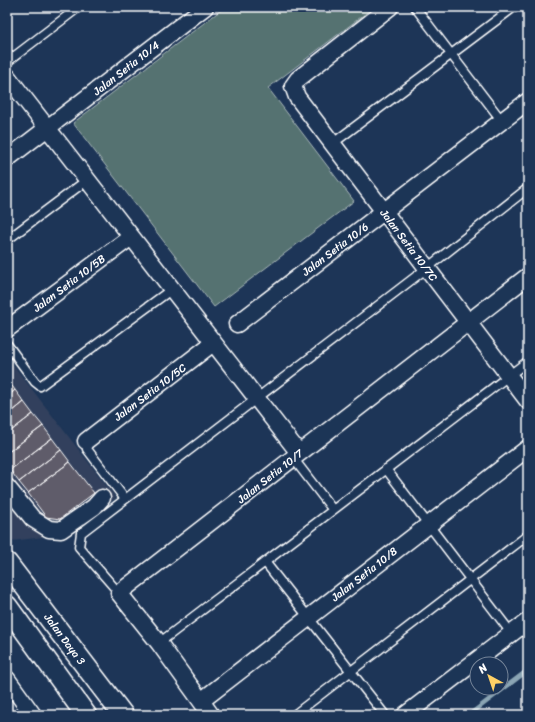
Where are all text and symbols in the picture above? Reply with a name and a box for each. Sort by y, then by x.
street label: Jalan Setia 10/4 [88,36,164,101]
street label: Jalan Setia 10/7C [374,204,442,286]
street label: Jalan Setia 10/6 [297,218,373,282]
street label: Jalan Setia 10/5B [28,250,110,318]
street label: Jalan Setia 10/5C [109,359,191,427]
street label: Jalan Setia 10/7 [232,444,308,509]
street label: Jalan Setia 10/8 [326,542,402,607]
street label: Jalan Daya 3 [38,609,90,669]
north arrow [469,656,509,696]
text: N [473,659,492,679]

